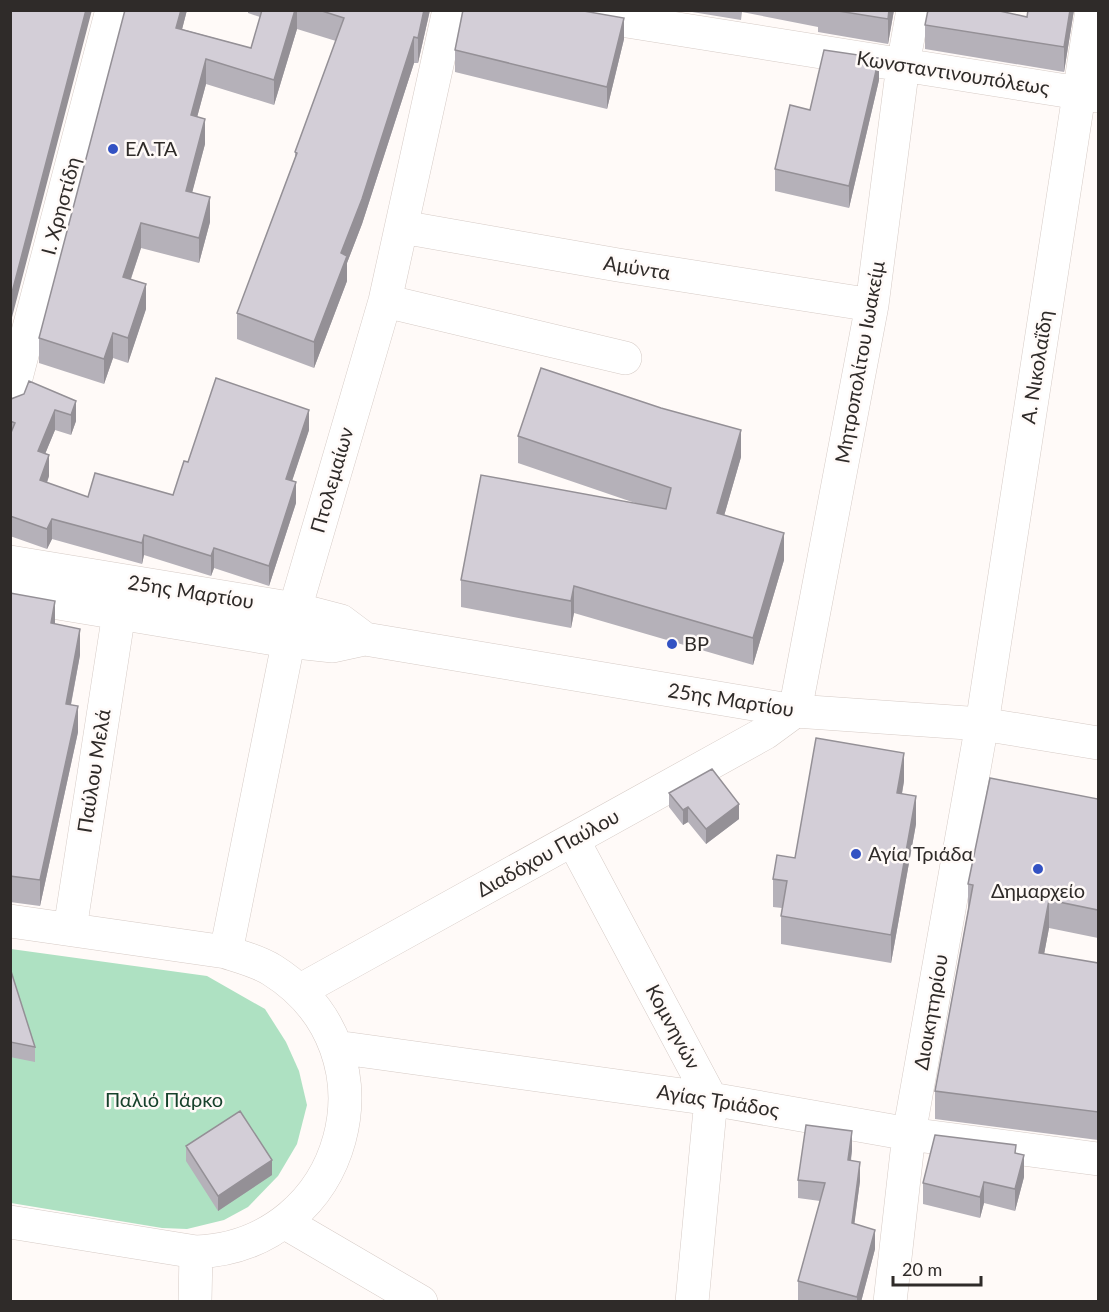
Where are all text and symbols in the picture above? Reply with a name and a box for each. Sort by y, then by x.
street label: Κωνσταντινουπόλεως [855,45,1051,99]
place label: ΕΛ.ΤΑ [125,136,178,160]
marker: ΕΛ.ΤΑ [106,142,120,156]
street label: Ι. Χρηστίδη [35,154,85,257]
street label: Αμύντα [602,250,672,284]
street label: Μητροπολίτου Ιωακείμ [829,259,889,465]
street label: Α. Νικολαΐδη [1015,308,1057,425]
street label: Πτολεμαίων [304,424,358,535]
street label: 25ης Μαρτίου [126,569,256,613]
place label: BP [684,631,709,655]
marker: BP [665,637,679,651]
street label: 25ης Μαρτίου [666,677,796,721]
street label: Παύλου Μελά [71,707,115,834]
street label: Διαδόχου Παύλου [472,803,623,901]
place label: Αγία Τριάδα [868,841,974,865]
marker: Αγία Τριάδα [849,847,863,861]
marker: Δημαρχείο [1031,862,1045,876]
place label: Δημαρχείο [991,878,1085,902]
street label: Διοικητηρίου [908,952,952,1071]
street label: Κομνηνών [641,980,706,1073]
street label: Αγίας Τριάδος [655,1079,781,1122]
park label: Παλιό Πάρκο [105,1087,223,1111]
scale bar [893,1249,982,1287]
text: 20 m [902,1258,942,1280]

